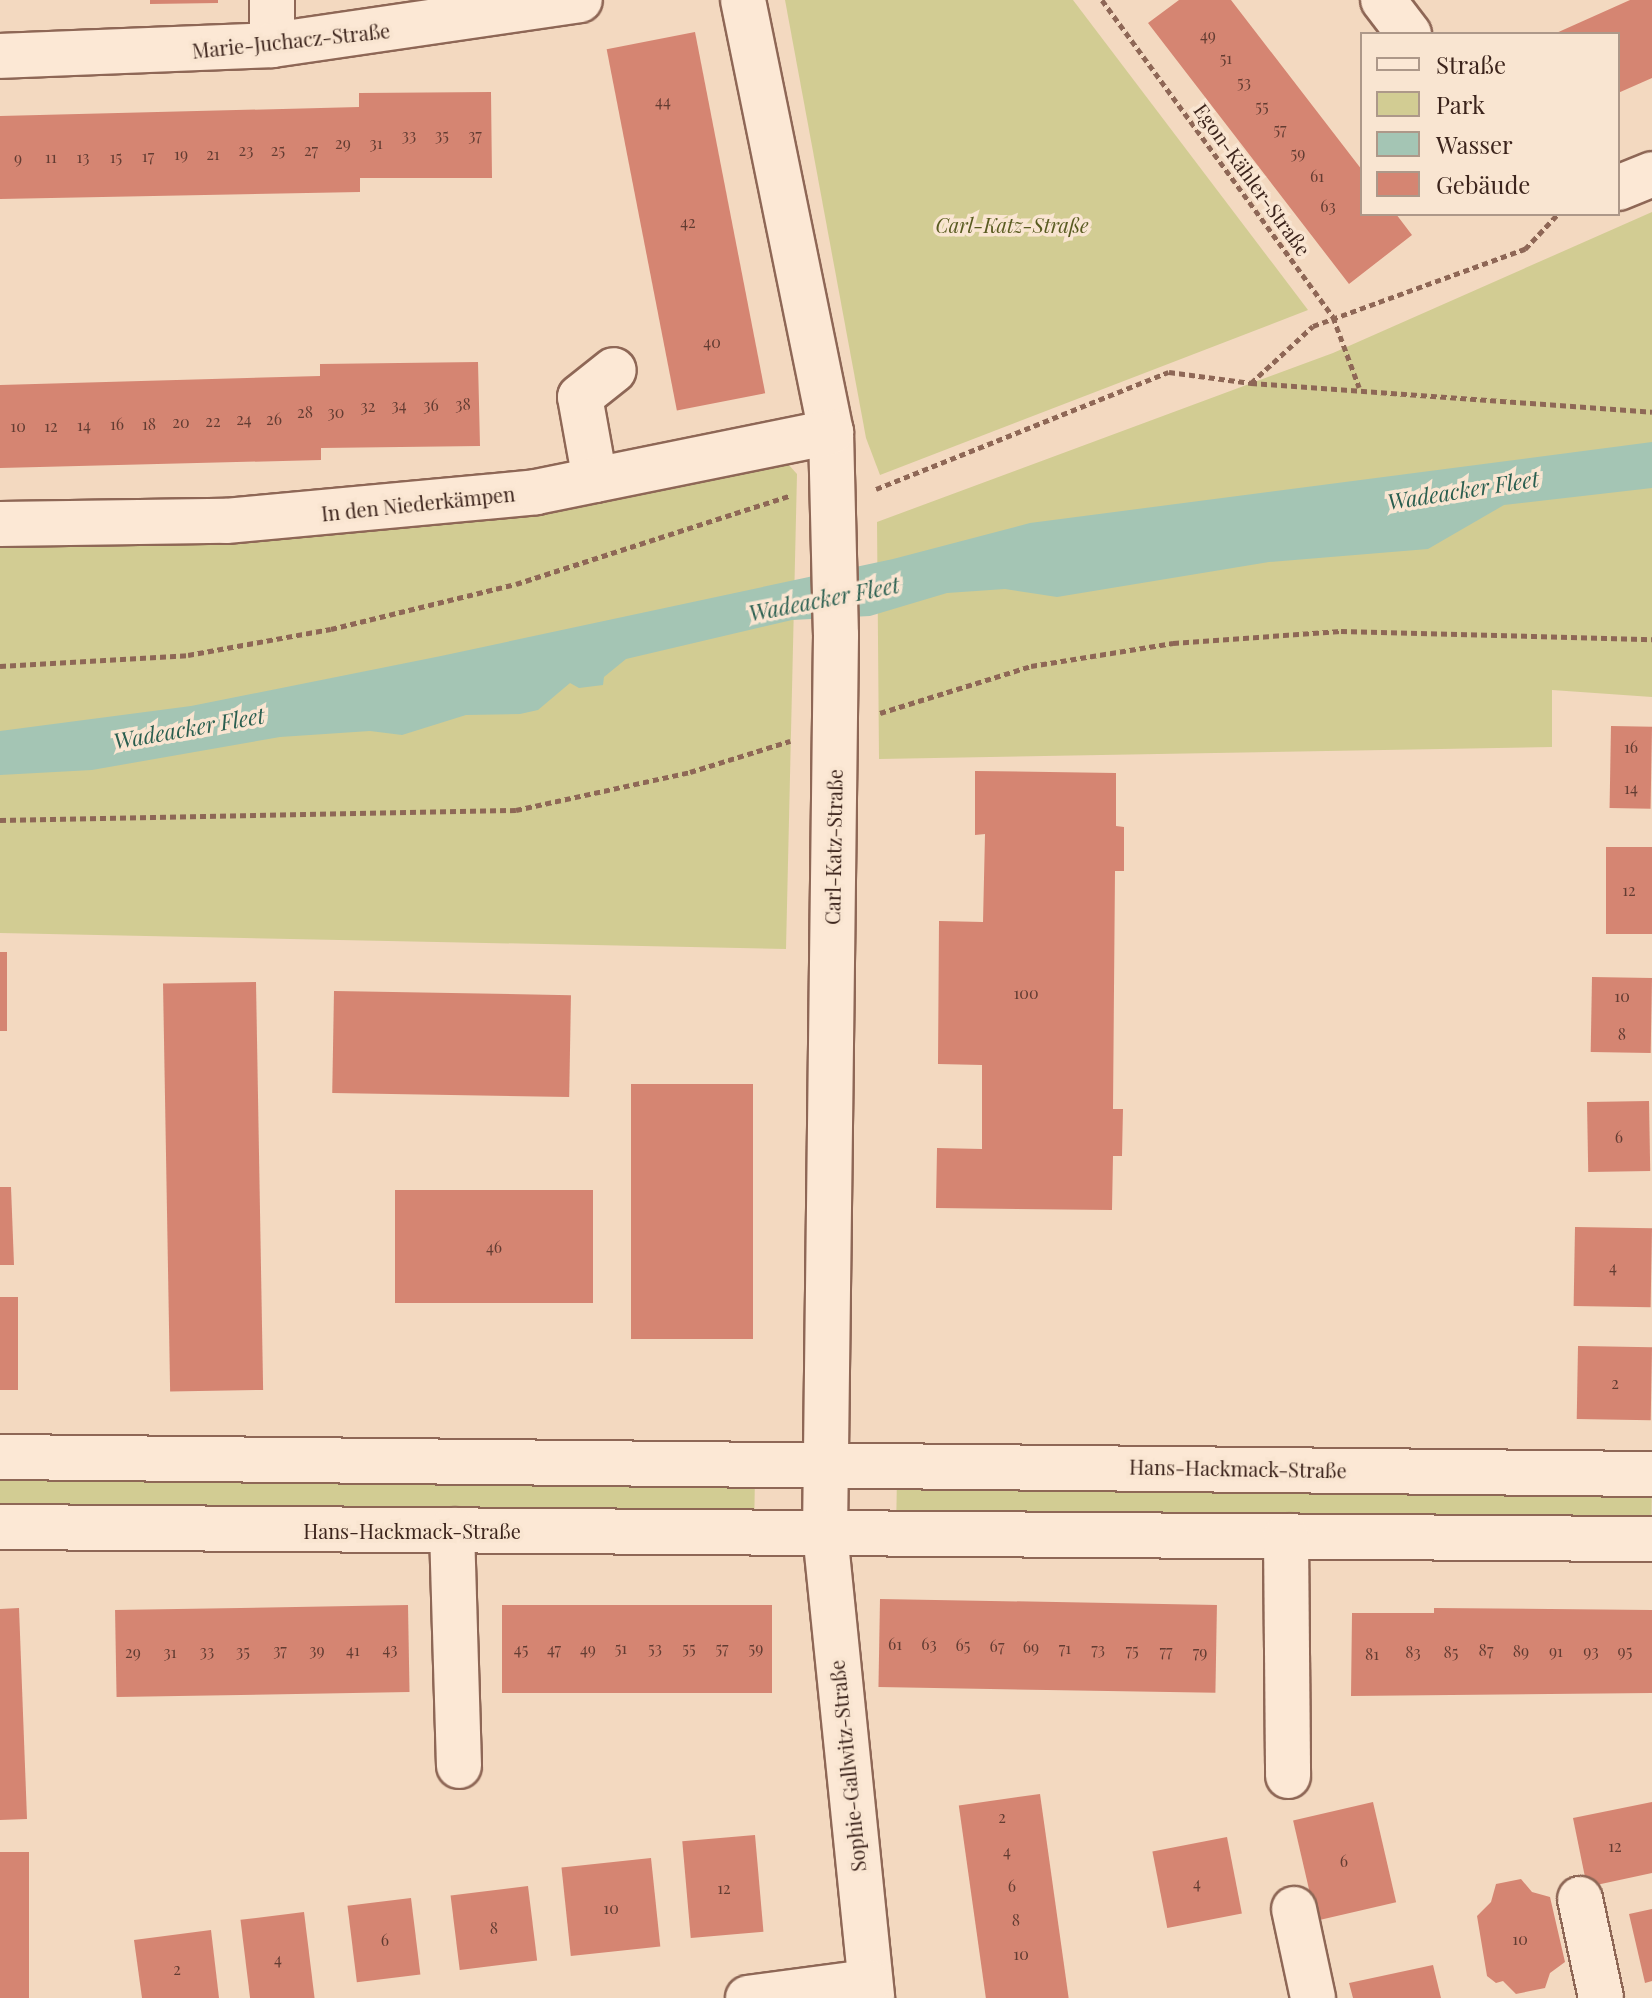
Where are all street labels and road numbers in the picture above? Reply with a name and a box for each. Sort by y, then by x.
street label: Marie-Juchacz-Straße [191,18,391,62]
street label: Egon-Kähler-Straße [1190,98,1316,260]
street label: In den Niederkämpen [320,481,516,525]
street label: Carl-Katz-Straße [820,769,846,925]
street label: Hans-Hackmack-Straße [1129,1454,1347,1482]
street label: Hans-Hackmack-Straße [303,1518,521,1542]
street label: Sophie-Gallwitz-Straße [824,1659,870,1873]

